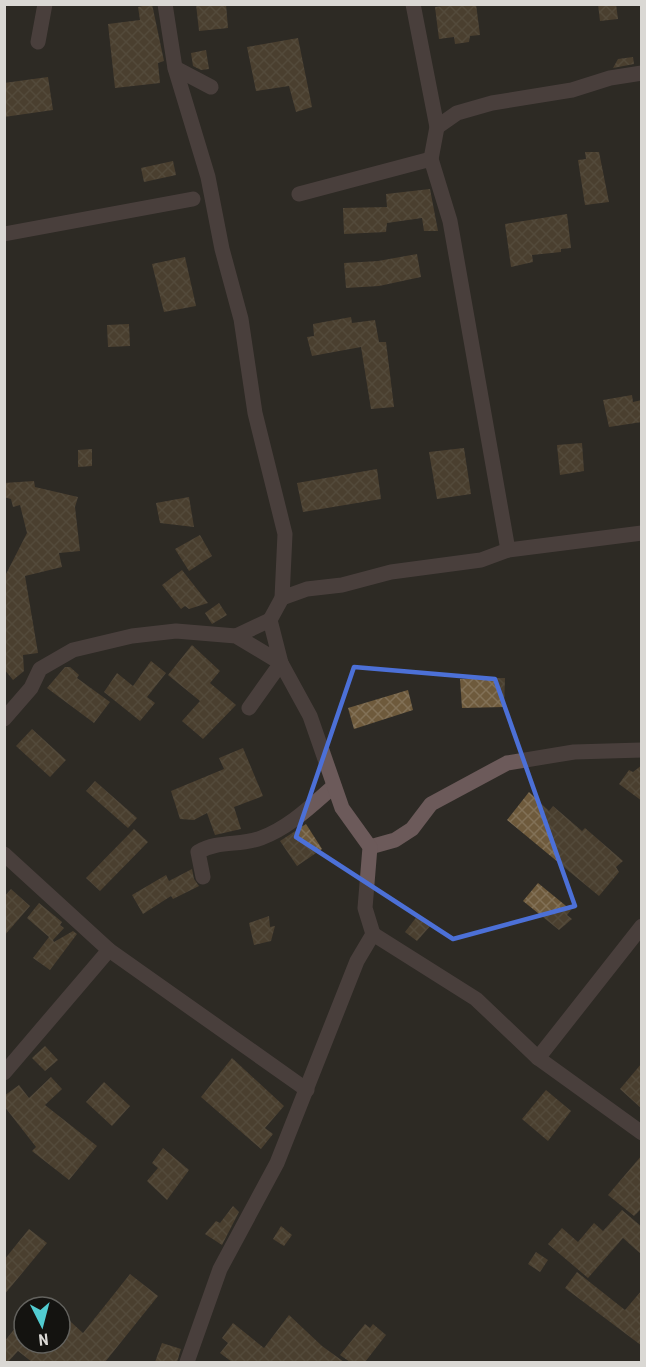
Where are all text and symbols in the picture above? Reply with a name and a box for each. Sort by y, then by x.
north arrow [12,1295,72,1355]
text: N [38,1329,49,1349]

